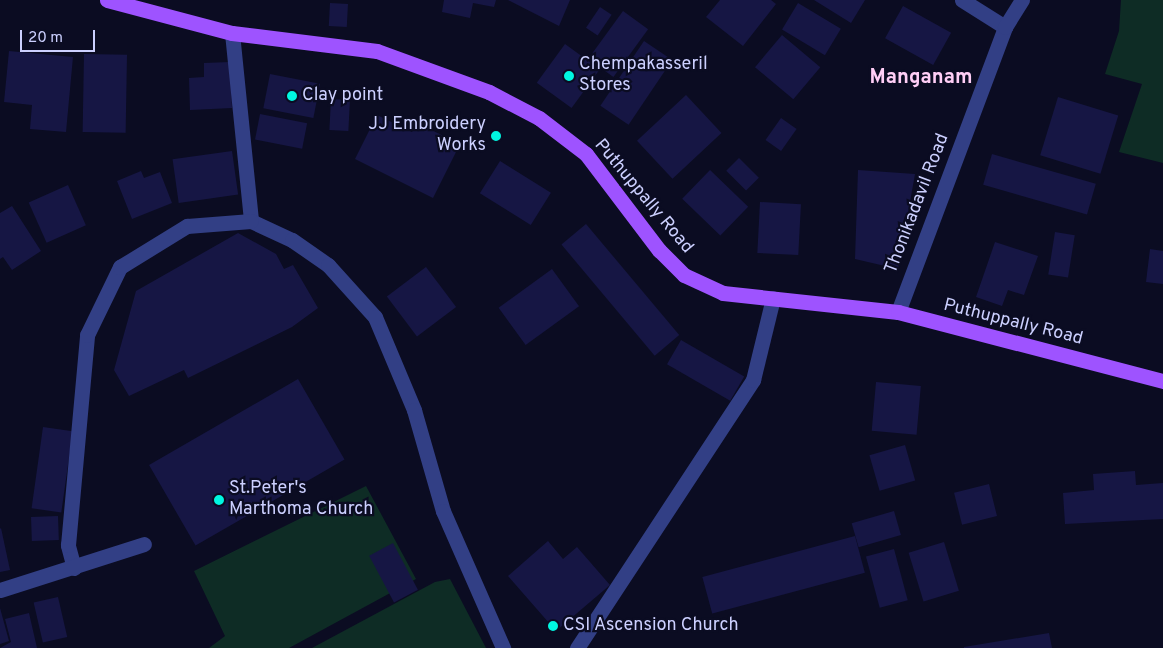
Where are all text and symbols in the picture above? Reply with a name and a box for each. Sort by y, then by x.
scale bar [22,20,98,52]
text: 20 m [28,29,63,48]
place label: Chempakasseril Stores [579,55,708,98]
district label: Manganam [870,66,972,90]
marker: Chempakasseril Stores [563,70,575,82]
place label: Clay point [302,85,383,107]
marker: Clay point [286,90,298,102]
place label: JJ Embroidery Works [368,115,486,158]
marker: JJ Embroidery Works [490,130,502,142]
street label: Thonikadavil Road [881,131,955,277]
street label: Puthuppally Road [589,135,697,259]
street label: Puthuppally Road [941,295,1085,351]
place label: St.Peter's Marthoma Church [229,479,373,522]
marker: St.Peter's Marthoma Church [213,494,225,506]
place label: CSI Ascension Church [563,615,739,637]
marker: CSI Ascension Church [547,620,559,632]

